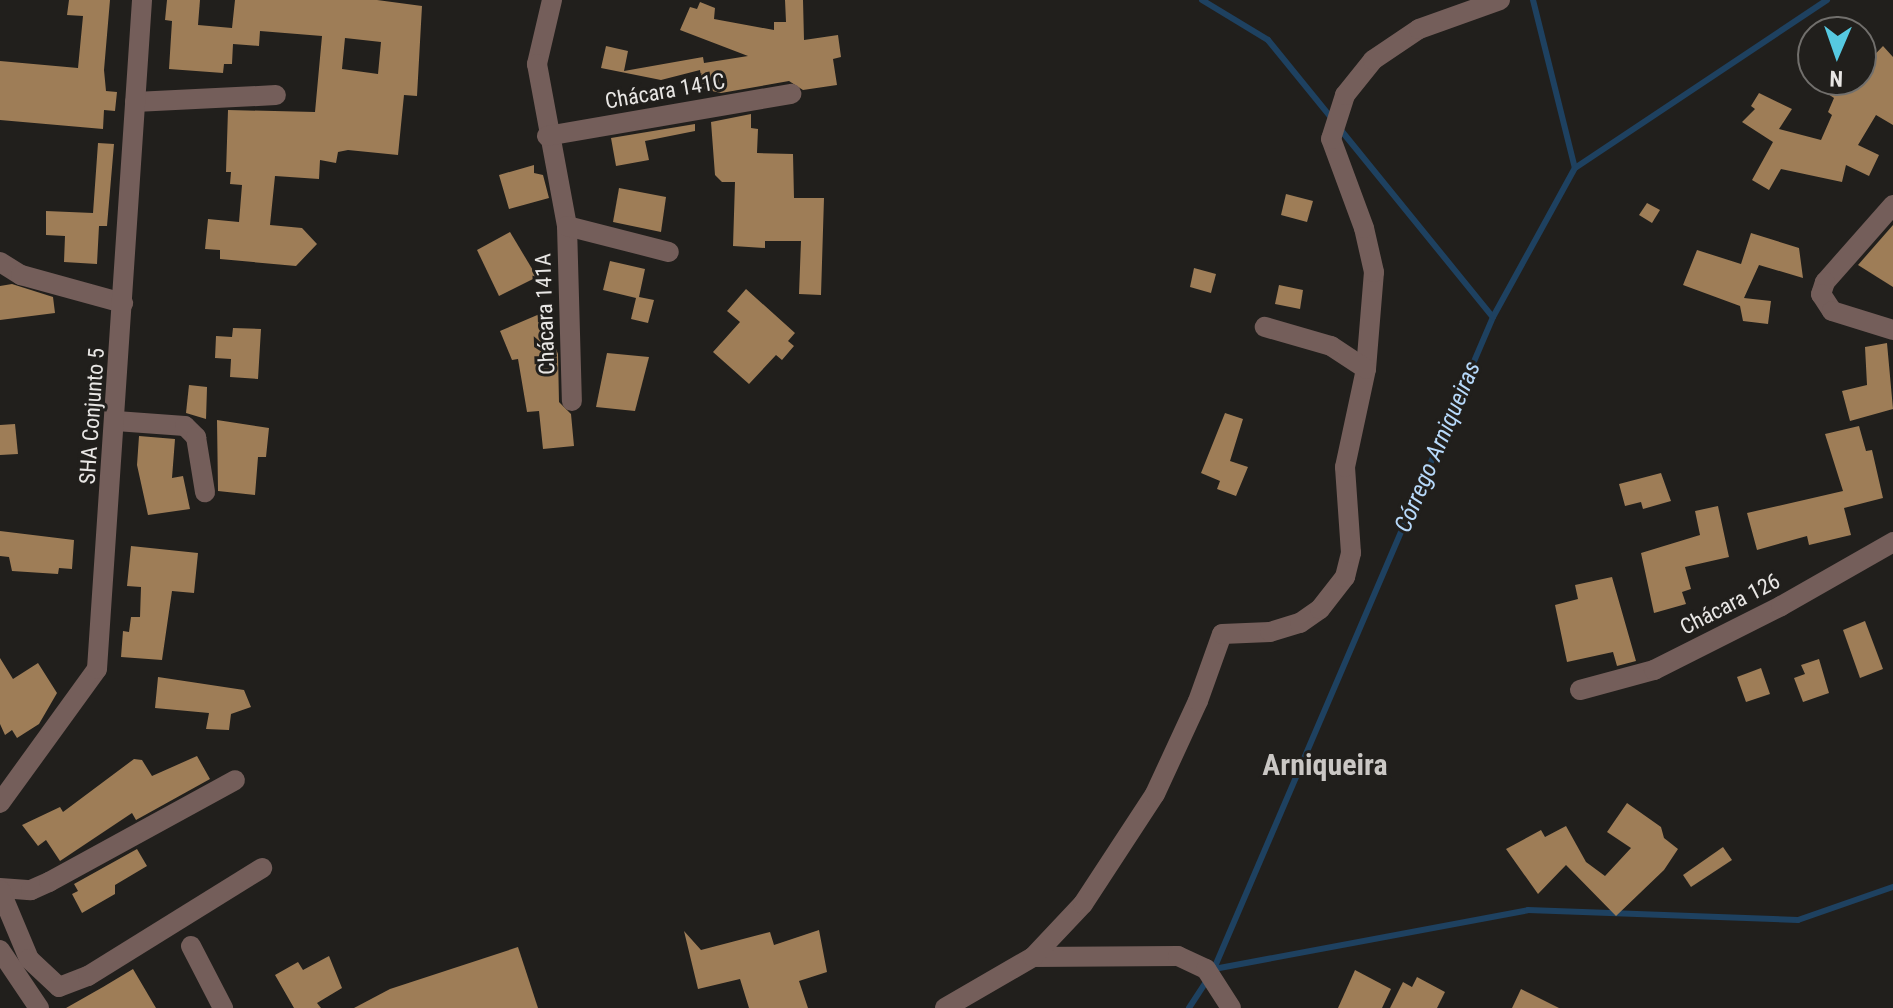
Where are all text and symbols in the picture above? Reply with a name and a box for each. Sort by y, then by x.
north arrow [1797,16,1877,96]
text: N [1829,66,1843,91]
street label: Chácara 141C [603,67,727,115]
street label: Chácara 141A [530,253,560,375]
street label: SHA Conjunto 5 [74,347,110,485]
water label: Córrego Arniqueiras [1389,357,1487,537]
street label: Chácara 126 [1676,568,1784,640]
district label: Arniqueira [1262,747,1388,783]

